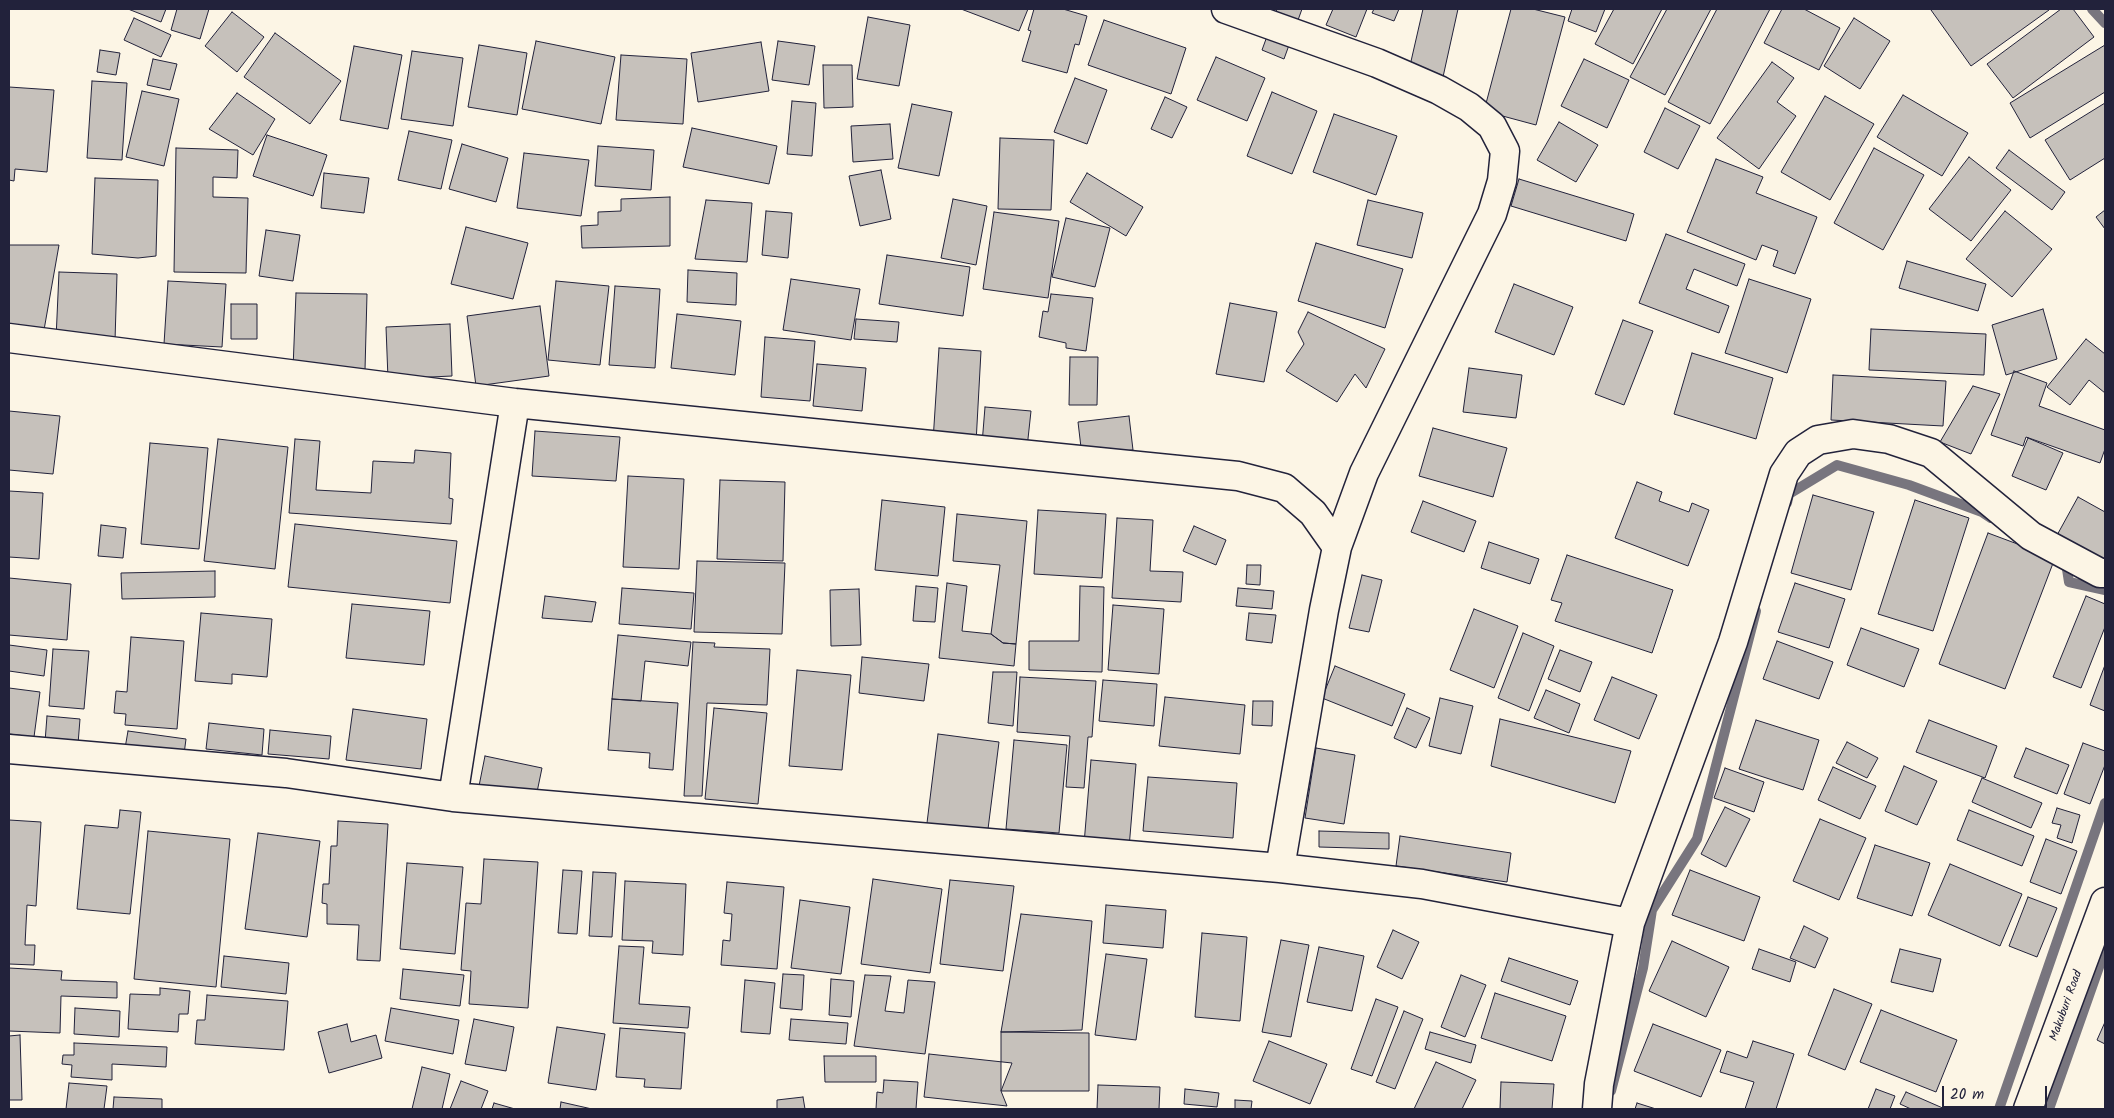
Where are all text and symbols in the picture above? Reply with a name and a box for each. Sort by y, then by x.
street label: Makuburi Road [2048,969,2086,1043]
scale bar [1944,1076,2049,1108]
text: 20 m [1950,1083,1984,1107]

